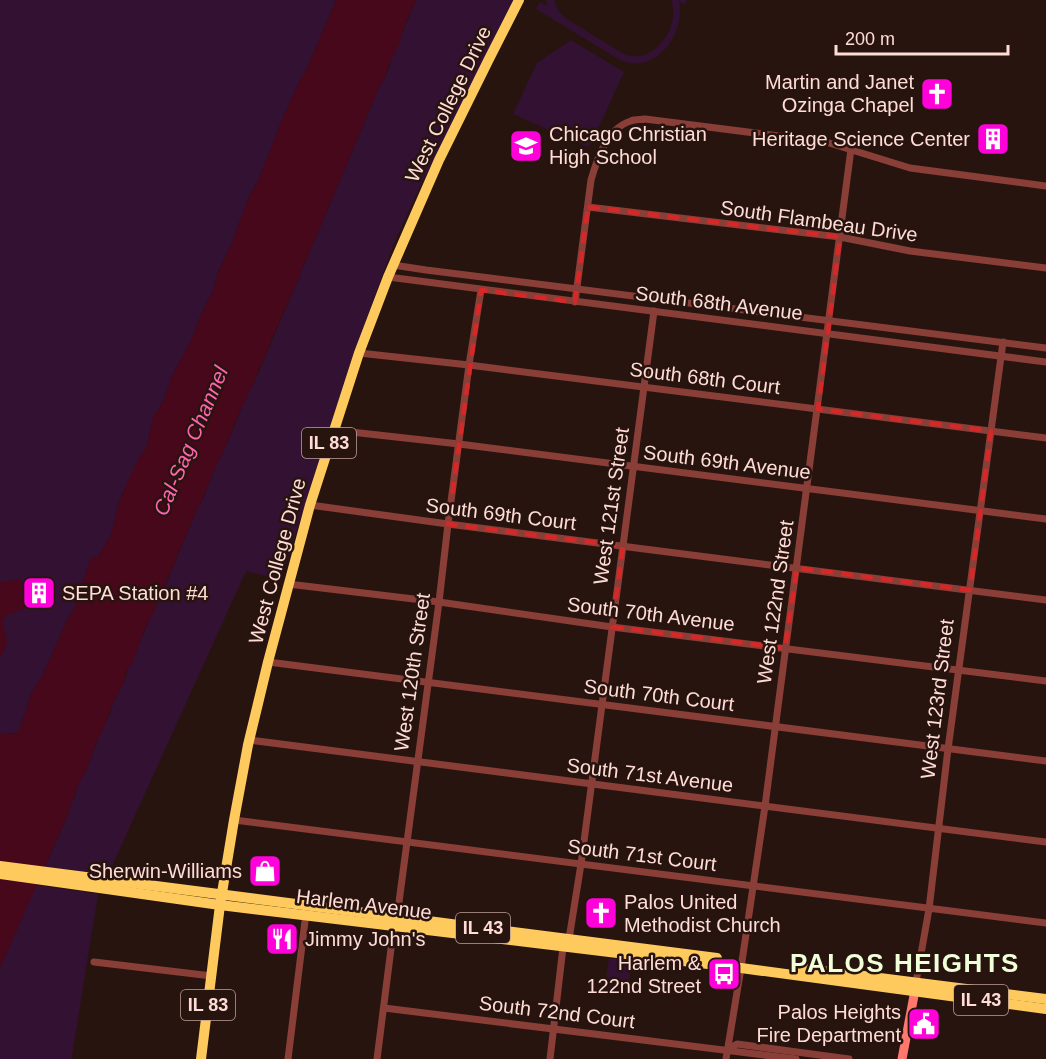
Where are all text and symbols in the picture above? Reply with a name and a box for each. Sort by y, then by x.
scale bar [836,18,1008,56]
street label: West College Drive [401,22,495,186]
text: 200 m [845,29,895,49]
place label: Martin and Janet Ozinga Chapel [765,71,914,116]
church icon: Martin and Janet Ozinga Chapel [919,76,955,112]
building icon: Heritage Science Center [975,121,1011,157]
place label: Chicago Christian High School [549,123,707,168]
school or university icon: Chicago Christian High School [508,128,544,164]
place label: Heritage Science Center [752,128,970,150]
street label: South Flambeau Drive [719,196,919,246]
street label: South 68th Avenue [634,282,804,324]
street label: South 68th Court [629,358,782,398]
water label: Cal-Sag Channel [149,361,233,519]
street label: West 121st Street [589,426,633,586]
road number: IL 83 [302,428,356,458]
street label: South 69th Avenue [642,441,812,483]
street label: West College Drive [244,476,310,646]
street label: South 69th Court [425,494,578,534]
street label: West 122nd Street [753,518,797,685]
building icon: SEPA Station #4 [21,575,57,611]
place label: SEPA Station #4 [62,582,208,604]
street label: West 120th Street [390,591,434,753]
street label: South 70th Avenue [566,593,736,635]
street label: West 123rd Street [916,617,958,780]
street label: South 70th Court [583,675,736,715]
street label: South 71st Avenue [566,754,734,796]
street label: South 71st Court [566,835,718,875]
shop icon: Sherwin-Williams [247,853,283,889]
place label: Sherwin-Williams [89,860,242,882]
street label: Harlem Avenue [295,885,433,923]
place label: Palos United Methodist Church [624,891,781,936]
church icon: Palos United Methodist Church [583,895,619,931]
road number: IL 43 [456,913,510,943]
restaurant icon: Jimmy John's [264,921,300,957]
place label: Jimmy John's [305,928,426,950]
district label: PALOS HEIGHTS [790,948,1020,978]
place label: Harlem & 122nd Street [586,952,702,997]
bus stop icon: Harlem & 122nd Street [706,956,742,992]
road number: IL 43 [954,985,1008,1015]
road number: IL 83 [181,990,235,1020]
street label: South 72nd Court [478,992,637,1033]
place label: Palos Heights Fire Department [757,1001,901,1046]
public building icon: Palos Heights Fire Department [906,1006,942,1042]

